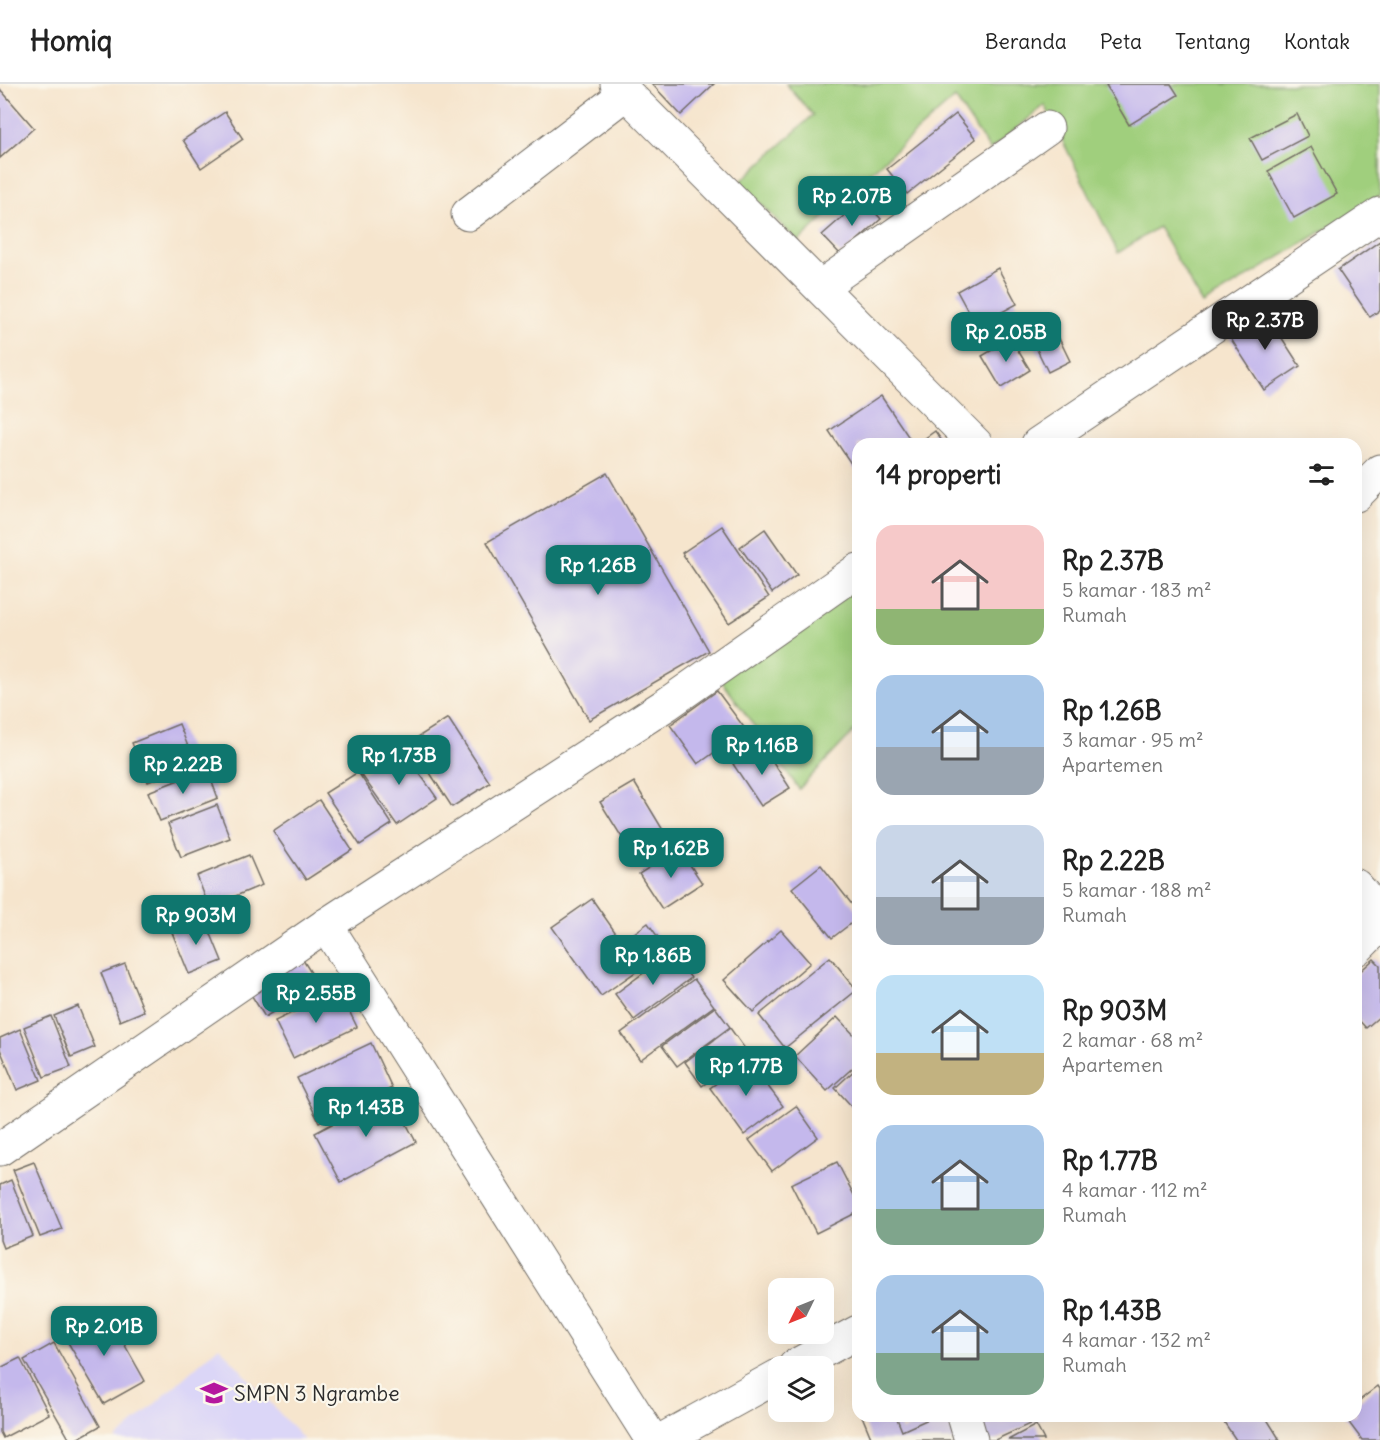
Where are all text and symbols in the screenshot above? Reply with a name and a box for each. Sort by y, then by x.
text: Homiq [30,23,112,59]
text: Beranda [985,28,1067,55]
text: Peta [1100,28,1142,55]
text: Tentang [1175,28,1251,55]
text: Kontak [1284,28,1350,55]
pin: Rp 2.07B [790,176,914,227]
text: Rp 2.07B [812,183,892,208]
pin: Rp 2.37B [1203,300,1327,351]
text: Rp 2.37B [1226,307,1304,332]
pin: Rp 2.05B [944,312,1068,363]
text: Rp 2.05B [965,319,1047,344]
text: 14 properti [876,458,1001,491]
icon: filters [1305,458,1338,491]
text: Rp 2.37B [1062,544,1164,577]
pin: Rp 1.26B [536,545,660,596]
icon: home [924,549,996,621]
text: Rp 1.26B [560,552,636,577]
text: 5 kamar · 183 m² [1062,577,1211,602]
text: Rumah [1062,602,1127,627]
text: Rp 1.26B [1062,694,1162,727]
icon: home [924,699,996,771]
pin: Rp 1.16B [700,725,824,776]
text: 3 kamar · 95 m² [1062,727,1203,752]
text: Rp 1.16B [726,732,798,757]
pin: Rp 1.73B [337,735,461,786]
text: Rp 1.73B [361,742,437,767]
pin: Rp 2.22B [121,744,245,795]
text: Rp 2.22B [144,751,223,776]
text: Apartemen [1062,752,1163,777]
pin: Rp 1.62B [609,828,733,879]
text: Rp 1.62B [633,835,709,860]
text: Rp 2.22B [1062,844,1165,877]
icon: home [924,849,996,921]
text: 5 kamar · 188 m² [1062,877,1212,902]
pin: Rp 903M [141,895,251,946]
text: Rp 903M [155,902,237,927]
text: Rumah [1062,902,1127,927]
pin: Rp 1.86B [591,935,715,986]
text: Rp 1.86B [614,942,692,967]
pin: Rp 2.55B [254,973,378,1024]
text: Rp 2.55B [276,980,356,1005]
text: Rp 903M [1062,994,1167,1027]
icon: home [924,999,996,1071]
text: 2 kamar · 68 m² [1062,1027,1203,1052]
pin: Rp 1.77B [684,1046,808,1097]
text: Apartemen [1062,1052,1163,1077]
text: Rp 1.77B [709,1053,783,1078]
pin: Rp 1.43B [304,1087,428,1138]
text: Rp 1.43B [328,1094,404,1119]
text: Rp 1.77B [1062,1144,1158,1177]
icon: home [924,1149,996,1221]
text: 4 kamar · 112 m² [1062,1177,1208,1202]
text: Rumah [1062,1202,1127,1227]
north arrow [768,1278,834,1344]
map controls [768,1278,834,1422]
text: Rp 1.43B [1062,1294,1162,1327]
icon: home [924,1299,996,1371]
pin: Rp 2.01B [42,1306,166,1357]
text: Rp 2.01B [65,1313,143,1338]
text: 4 kamar · 132 m² [1062,1327,1211,1352]
text: Rumah [1062,1352,1127,1377]
button: layers [768,1356,834,1422]
school or university icon: SMPN 3 Ngrambe [199,1378,229,1408]
place label: SMPN 3 Ngrambe [234,1380,400,1407]

